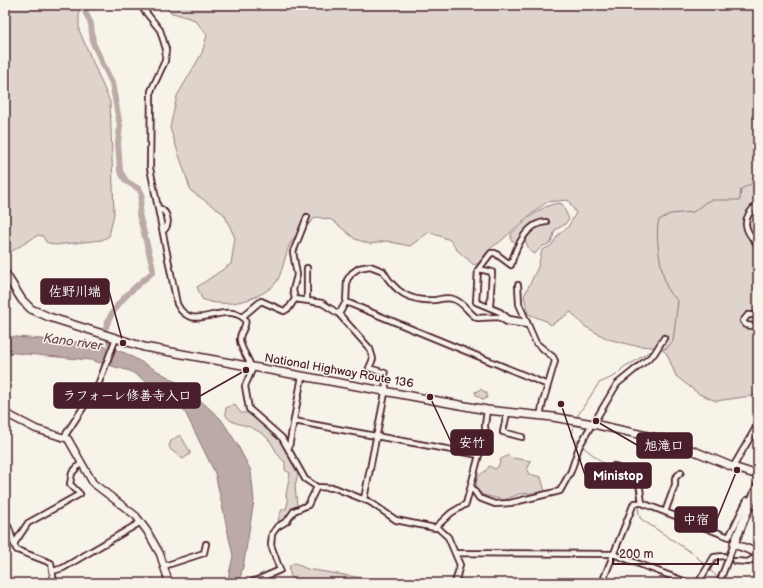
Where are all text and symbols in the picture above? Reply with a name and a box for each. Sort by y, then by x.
callout: 佐野川端 [41,279,109,304]
text: 佐野川端 [49,284,101,300]
water label: Kano river [42,330,105,354]
street label: National Highway Route 136 [263,350,415,392]
callout: ラフォーレ修善寺入口 [54,383,200,408]
text: ラフォーレ修善寺入口 [63,388,191,404]
callout: 安竹 [451,430,493,455]
callout: 旭滝口 [637,433,692,458]
text: 安竹 [459,435,485,451]
text: 旭滝口 [644,438,684,454]
callout: Ministop [585,463,651,488]
text: Ministop [593,468,644,484]
callout: 中宿 [675,507,717,532]
text: 中宿 [683,512,709,528]
scale bar [613,540,718,566]
text: 200 m [619,547,653,562]

